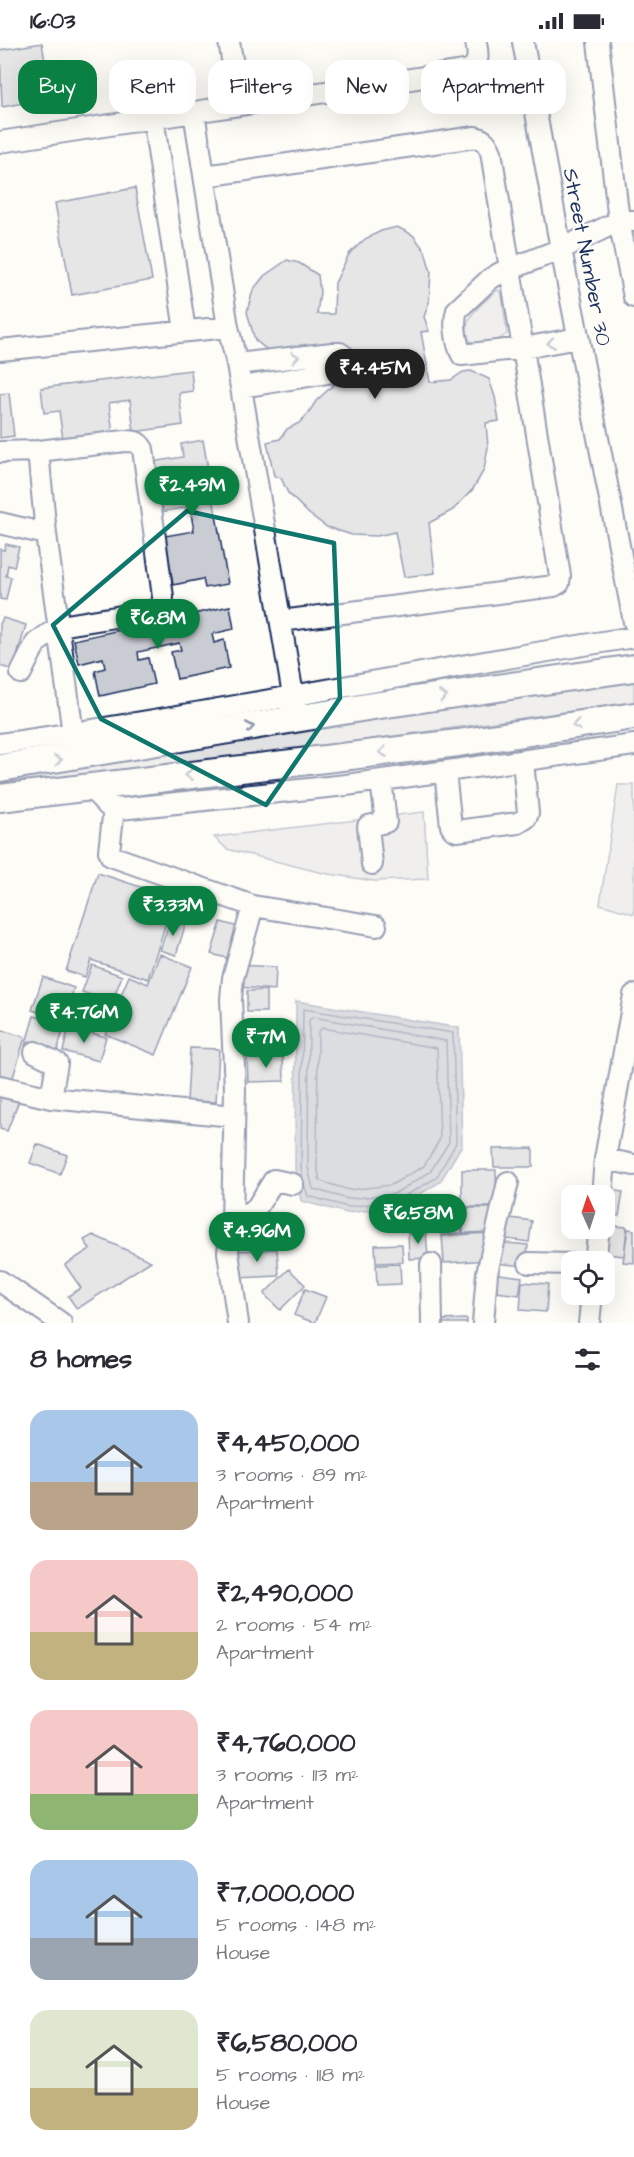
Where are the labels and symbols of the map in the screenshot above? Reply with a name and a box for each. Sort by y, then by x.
street label: Street Number 30 [556,166,618,348]
one-way arrow [546,336,556,349]
pin: ₹4.45M [326,349,424,400]
one-way arrow [290,352,299,364]
pin: ₹2.49M [143,466,241,517]
pin: ₹6.8M [116,599,200,650]
one-way arrow [438,691,447,703]
one-way arrow [572,718,581,730]
one-way arrow [245,722,255,734]
one-way arrow [379,745,388,758]
one-way arrow [53,754,63,766]
one-way arrow [185,768,194,780]
pin: ₹3.33M [124,886,222,937]
pin: ₹4.76M [35,993,133,1044]
pin: ₹7M [237,1018,295,1069]
north arrow [561,1185,615,1239]
pin: ₹6.58M [369,1194,467,1245]
pin: ₹4.96M [208,1212,306,1263]

